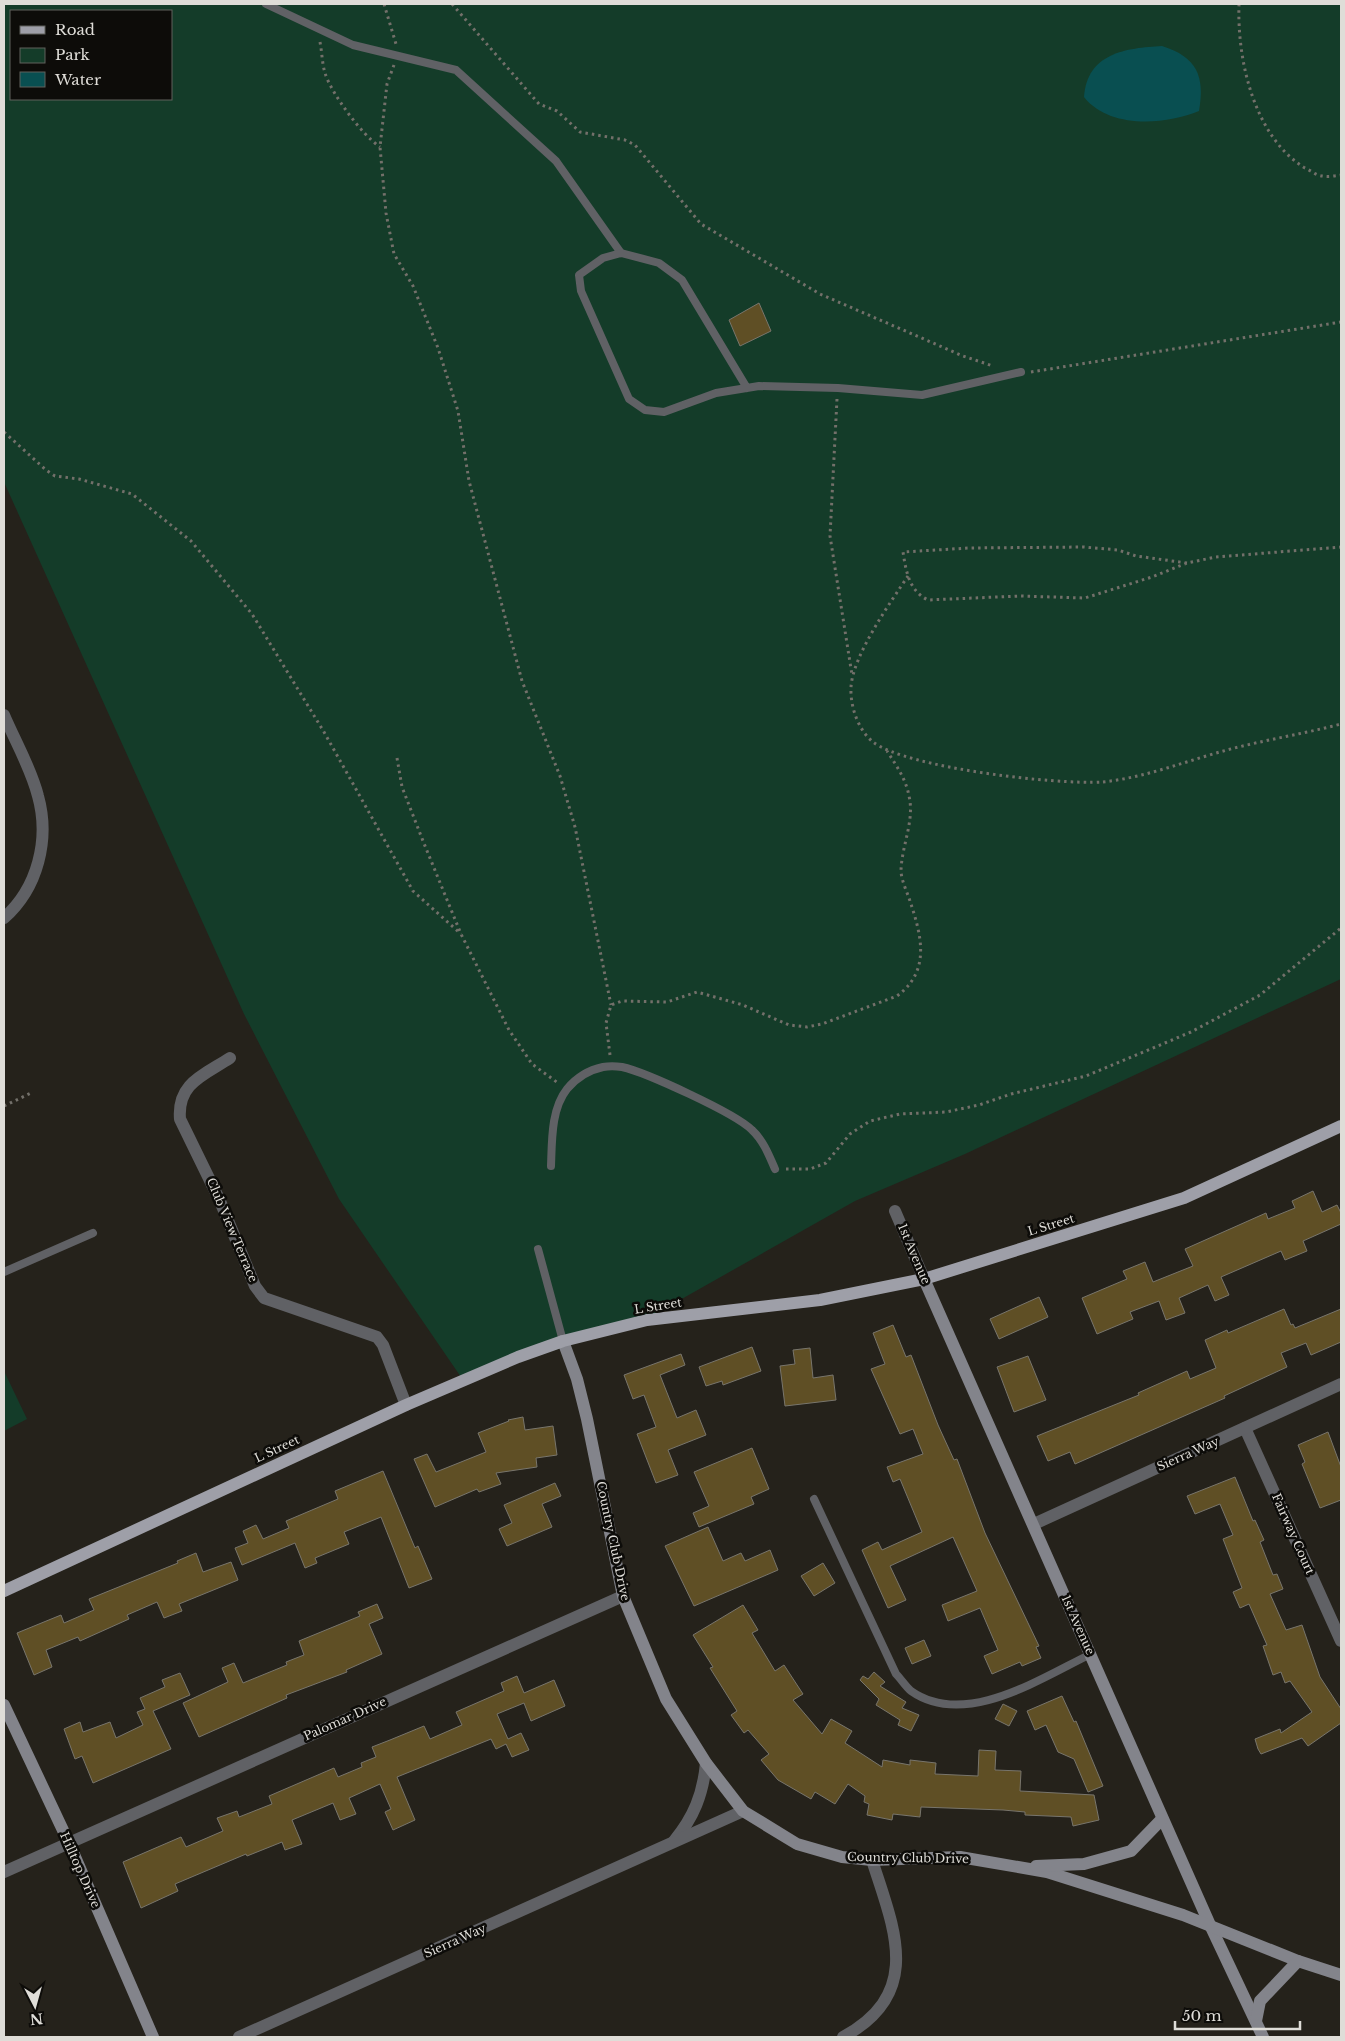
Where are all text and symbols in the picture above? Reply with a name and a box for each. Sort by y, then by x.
legend [10,10,172,100]
text: Road [55,20,95,39]
text: Park [55,45,91,64]
text: Water [54,70,102,89]
street label: Club View Terrace [204,1175,261,1284]
street label: L Street [1026,1210,1076,1239]
street label: 1st Avenue [895,1221,934,1286]
street label: L Street [633,1294,683,1317]
street label: L Street [252,1431,302,1465]
street label: Sierra Way [1154,1433,1222,1474]
street label: Country Club Drive [593,1480,634,1602]
street label: Fairway Court [1269,1491,1318,1577]
street label: 1st Avenue [1059,1593,1098,1657]
street label: Palomar Drive [301,1694,389,1744]
street label: Hilltop Drive [57,1830,104,1910]
street label: Country Club Drive [847,1849,969,1866]
street label: Sierra Way [421,1920,489,1961]
north arrow [10,1981,60,2031]
scale bar [1175,1998,1300,2030]
text: 50 m [1182,2006,1222,2025]
text: N [29,2009,44,2029]

